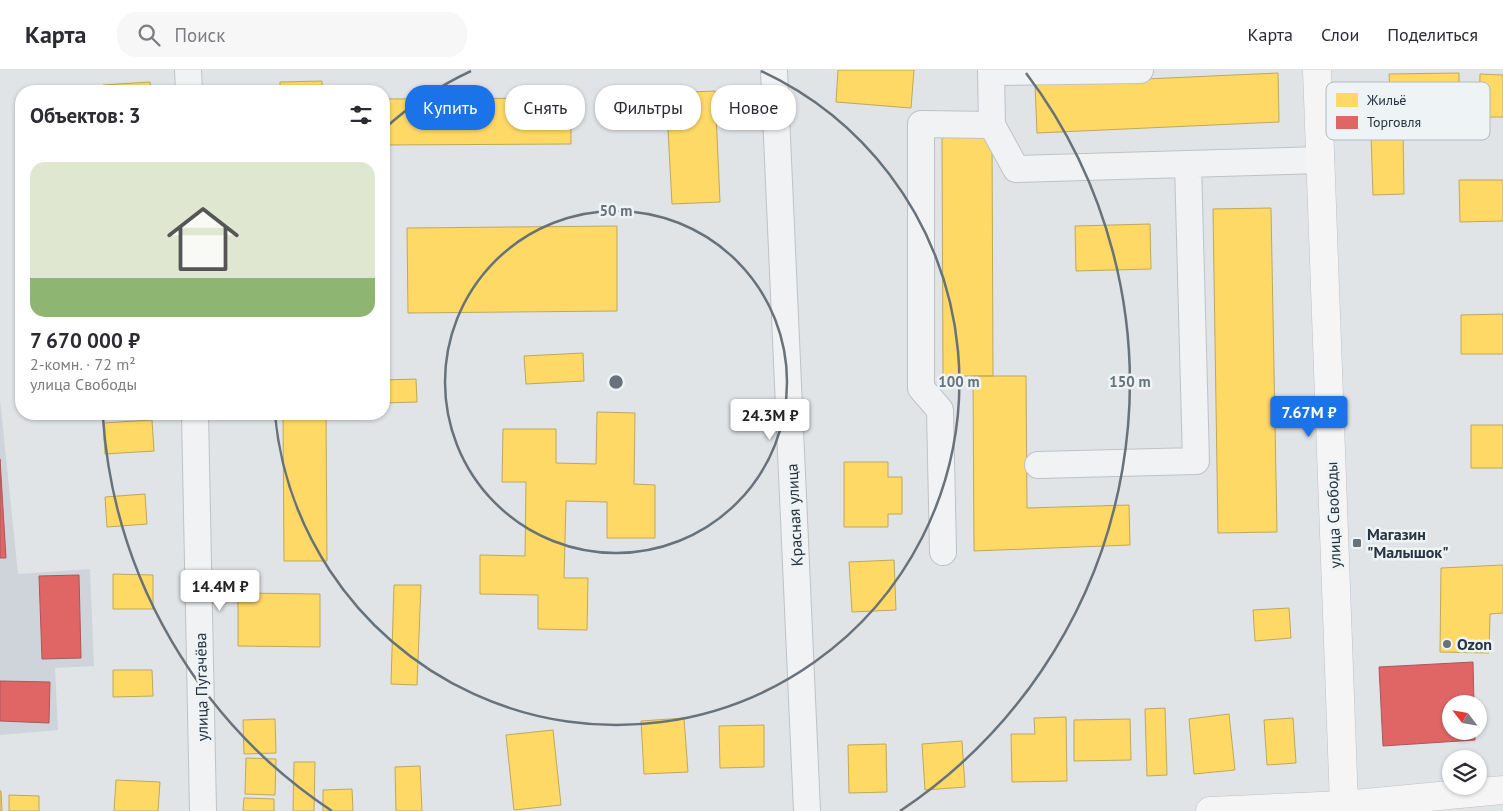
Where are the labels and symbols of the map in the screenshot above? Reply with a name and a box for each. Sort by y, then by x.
legend [1326,82,1490,140]
text: Жильё [1366,91,1406,109]
text: Торговля [1367,113,1421,131]
text: 50 m [600,201,632,220]
text: 100 m [938,372,980,391]
text: 150 m [1109,372,1151,391]
centre of rings [607,373,625,391]
pin: 7.67M ₽ [1263,396,1355,438]
pin: 24.3M ₽ [724,398,816,441]
street label: улица Свободы [1321,461,1345,569]
street label: Красная улица [781,463,807,567]
place label: Магазин "Малышок" [1367,524,1449,562]
marker: Магазин "Малышок" [1351,537,1363,549]
pin: 14.4M ₽ [174,570,266,612]
street label: улица Пугачёва [190,632,212,742]
place label: Ozon [1457,634,1492,654]
marker: Ozon [1441,638,1453,650]
north arrow [1442,695,1488,740]

